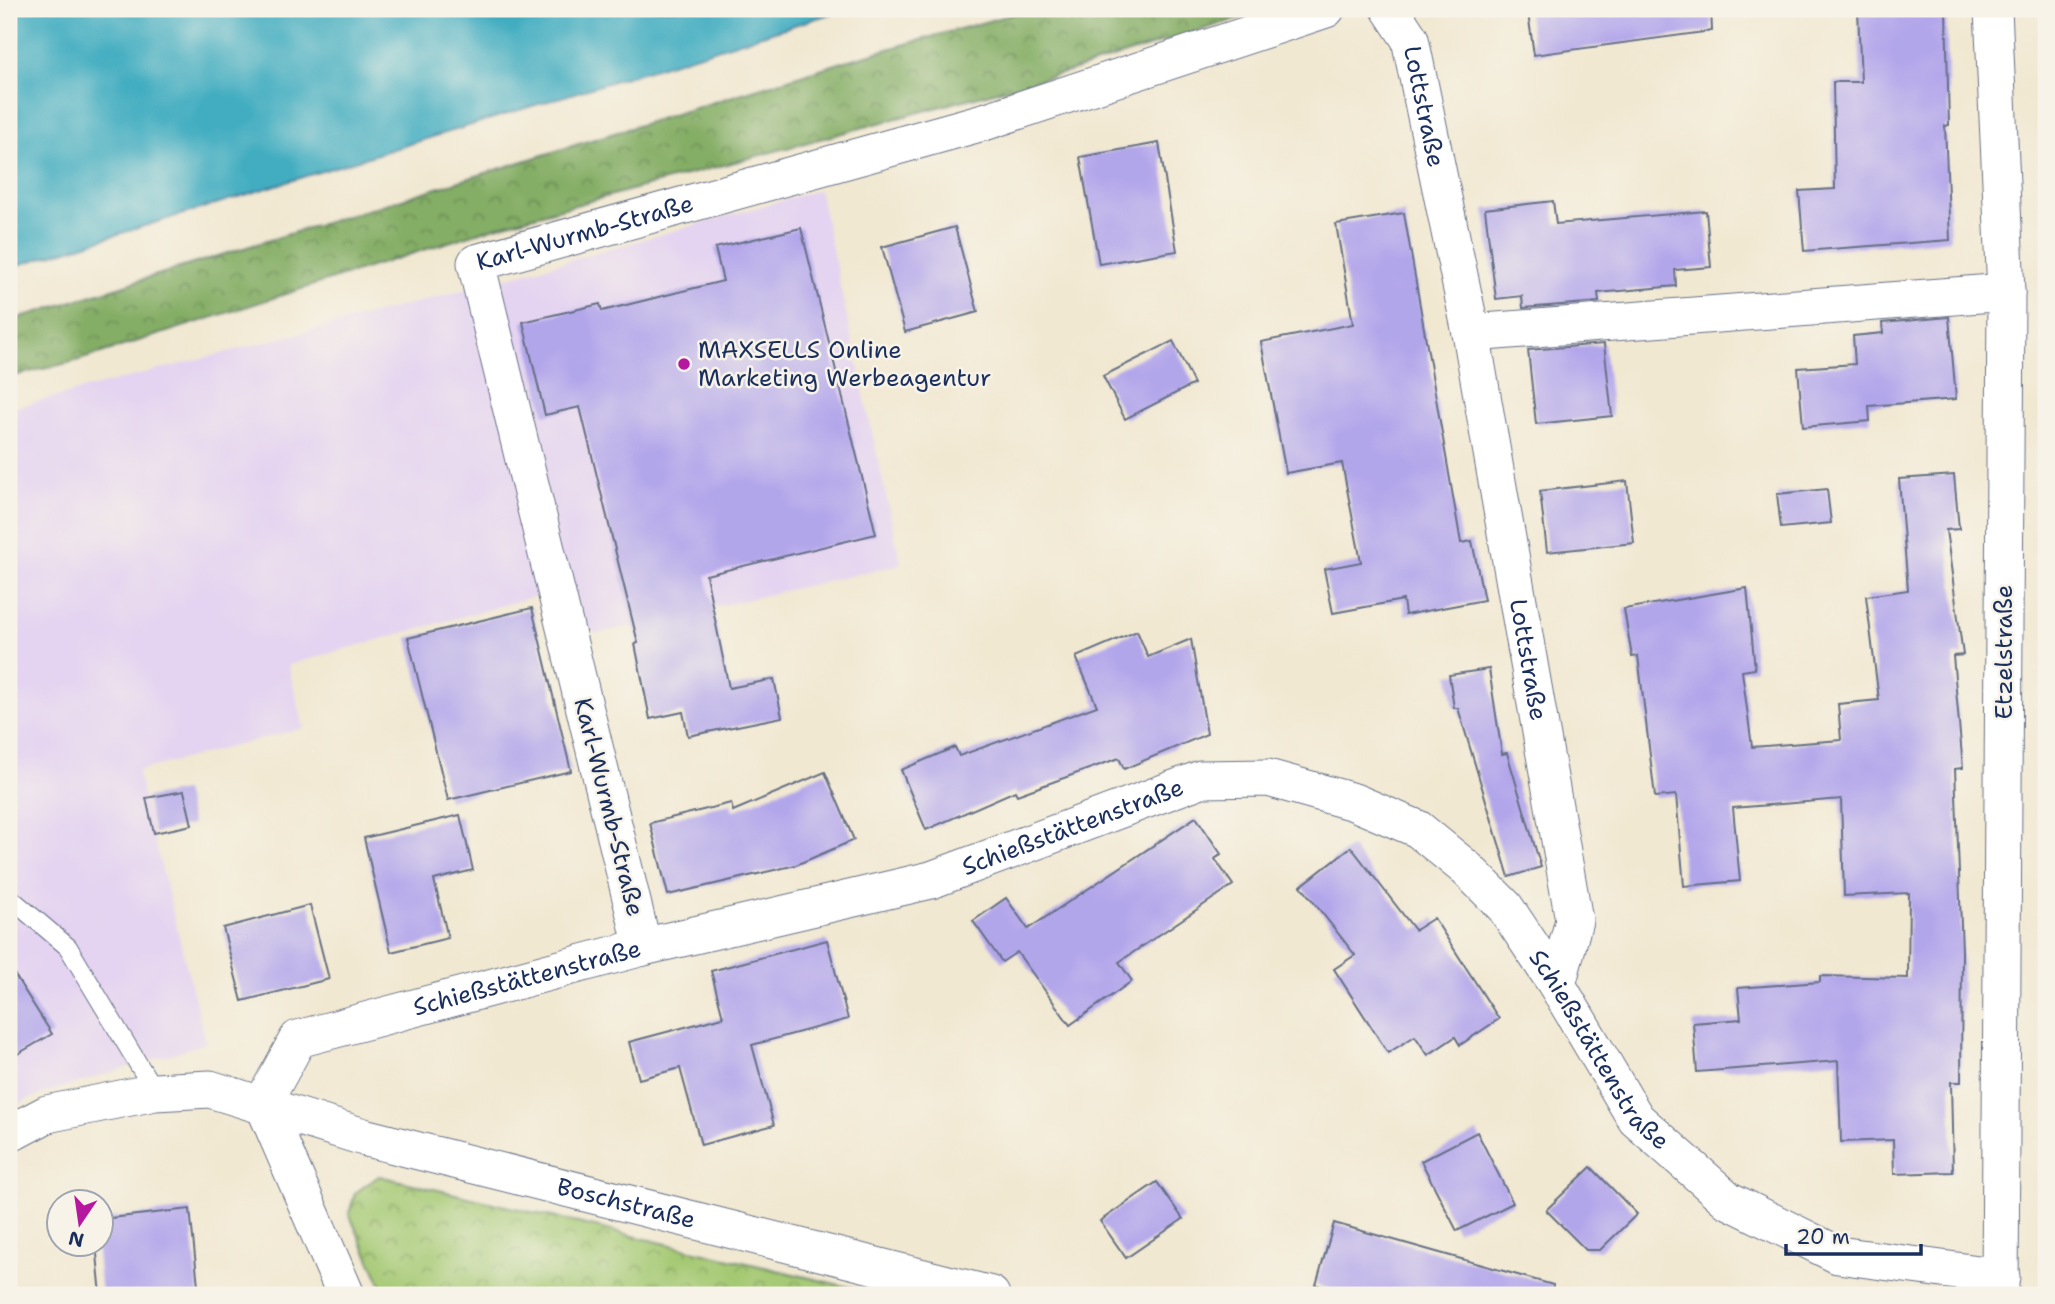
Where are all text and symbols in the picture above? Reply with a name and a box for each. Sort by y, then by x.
street label: Lottstraße [1396,43,1452,170]
street label: Karl-Wurmb-Straße [473,187,697,278]
place label: MAXSELLS Online Marketing Werbeagentur [698,334,991,394]
marker: MAXSELLS Online Marketing Werbeagentur [676,356,692,372]
street label: Etzelstraße [1988,585,2020,719]
street label: Lottstraße [1502,596,1555,723]
street label: Karl-Wurmb-Straße [566,694,652,920]
street label: Schießstättenstraße [957,771,1188,883]
street label: Schießstättenstraße [410,932,644,1024]
street label: Schießstättenstraße [1522,943,1676,1157]
street label: Boschstraße [554,1170,699,1236]
north arrow [46,1188,116,1258]
scale bar [1786,1213,1920,1257]
text: 20 m [1796,1223,1850,1251]
text: N [66,1225,86,1253]

